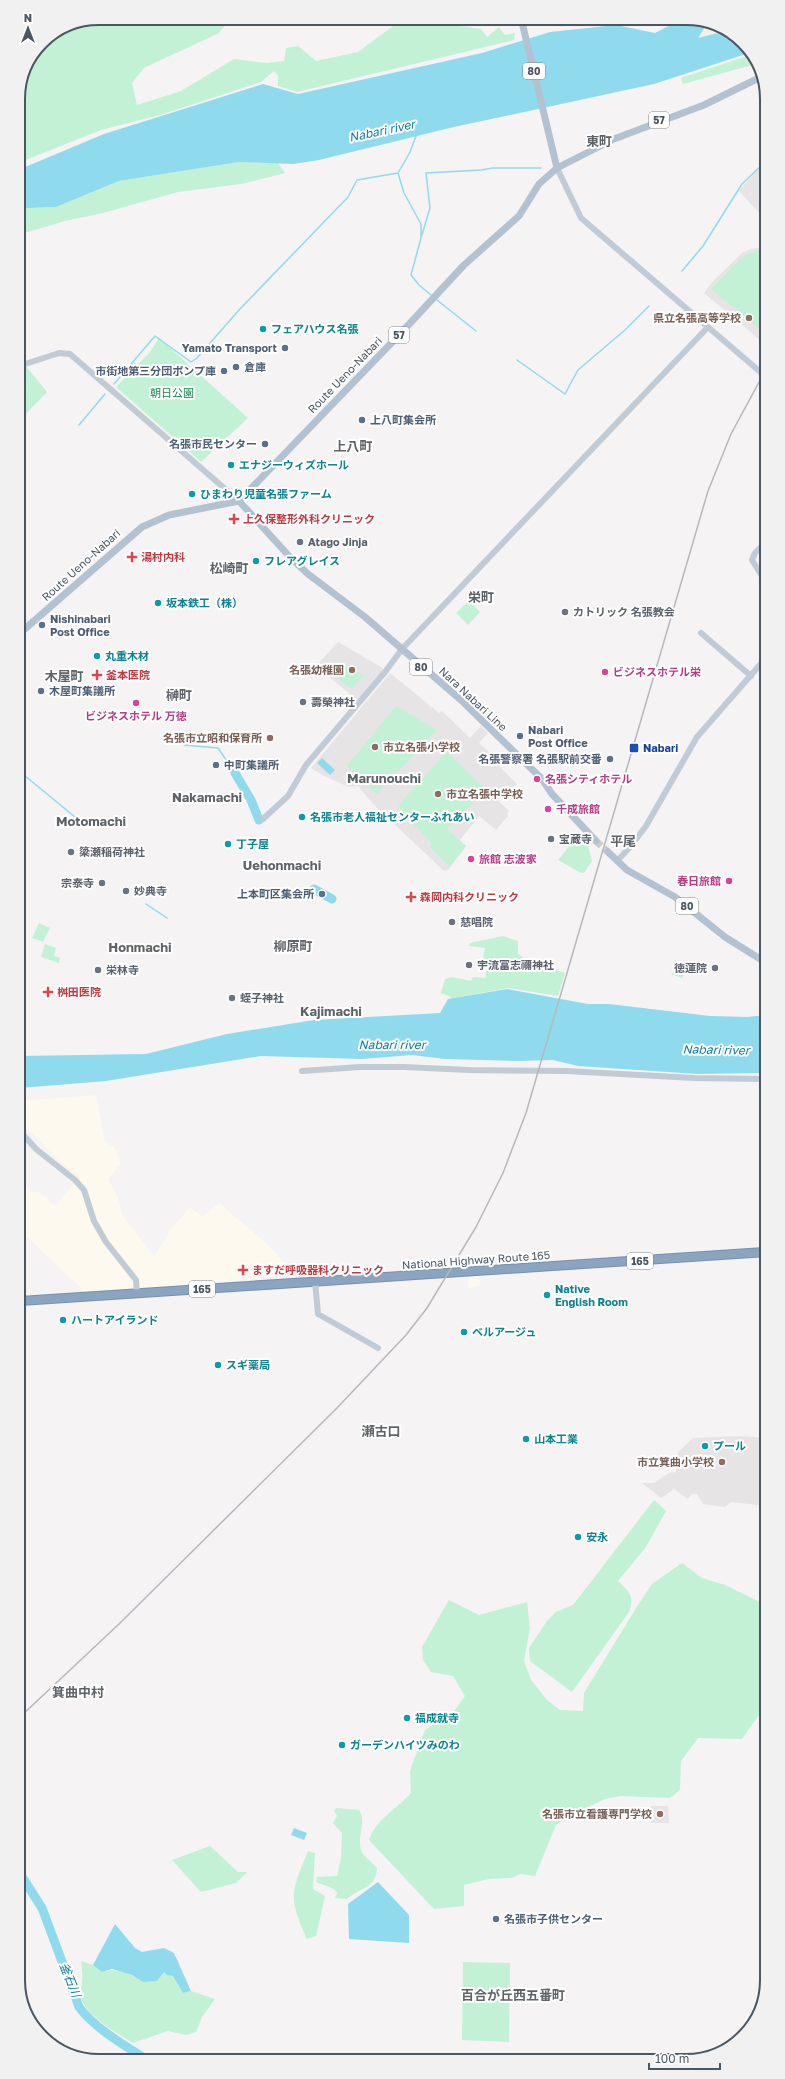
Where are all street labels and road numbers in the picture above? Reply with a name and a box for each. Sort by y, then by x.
road number: 80 [523,63,545,79]
road number: 57 [649,112,669,128]
road number: 57 [389,327,409,343]
street label: Route Ueno-Nabari [305,334,384,415]
street label: Route Ueno-Nabari [39,526,123,603]
road number: 80 [410,659,432,675]
street label: Nara Nabari Line [437,664,510,733]
road number: 80 [676,898,698,914]
street label: National Highway Route 165 [401,1248,550,1271]
road number: 165 [627,1253,653,1269]
road number: 165 [189,1281,215,1297]

